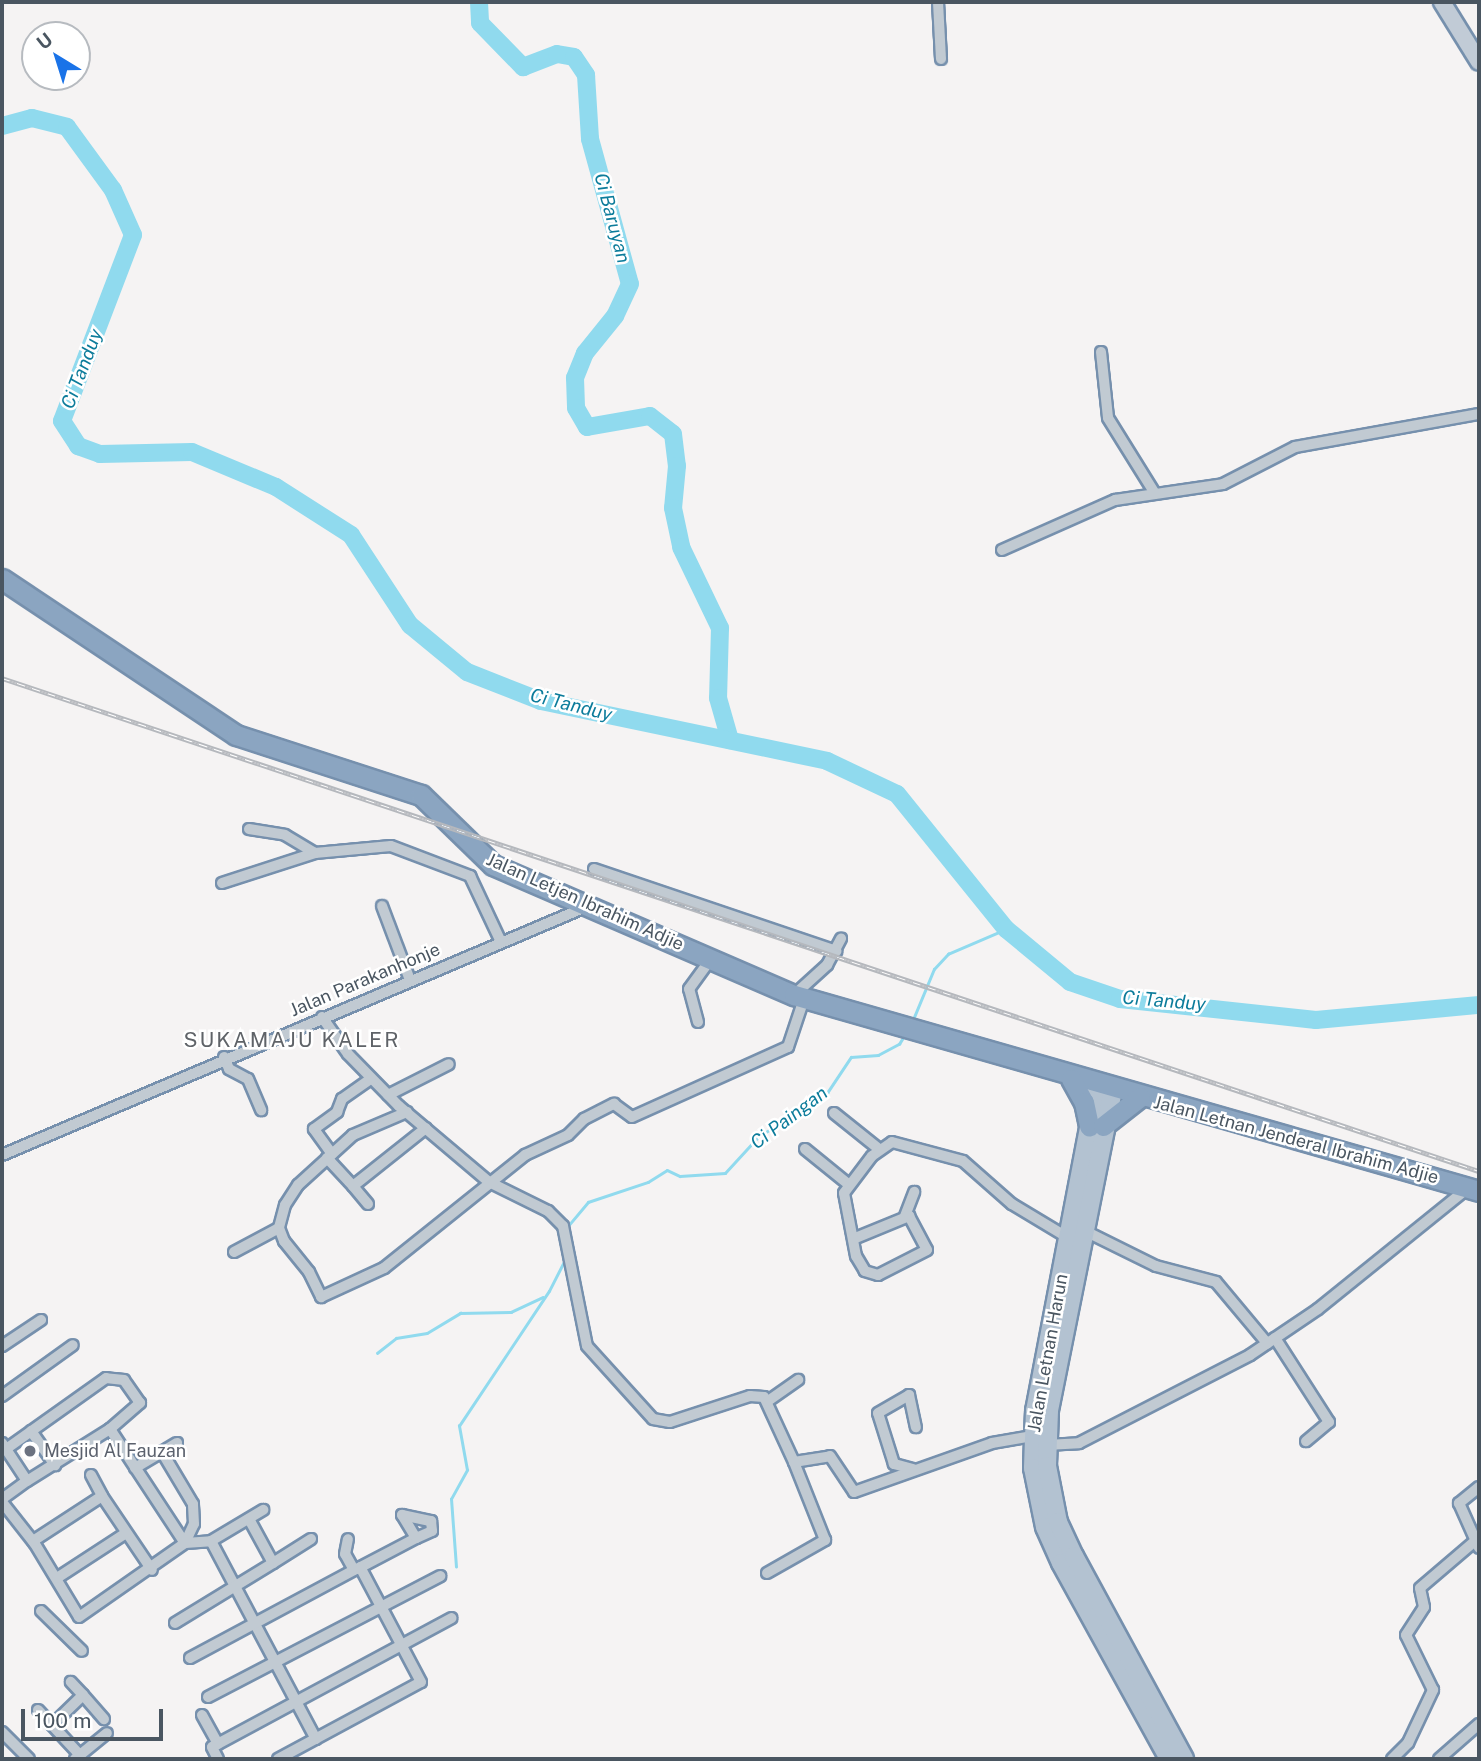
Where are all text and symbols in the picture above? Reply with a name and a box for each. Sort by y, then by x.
north arrow [21,21,91,91]
text: U [32,28,56,54]
water label: Ci Baruyan [589,170,635,266]
water label: Ci Tanduy [56,326,108,412]
water label: Ci Tanduy [528,684,614,726]
street label: Jalan Letjen Ibrahim Adjie [483,849,687,955]
street label: Jalan Parakanhonje [287,939,443,1021]
water label: Ci Tanduy [1121,986,1207,1016]
district label: SUKAMAJU KALER [185,1027,399,1053]
water label: Ci Paingan [746,1082,832,1154]
street label: Jalan Letnan Jenderal Ibrahim Adjie [1151,1092,1441,1188]
street label: Jalan Letnan Harun [1023,1272,1073,1434]
place label: Mesjid Al Fauzan [44,1440,186,1462]
marker: Mesjid Al Fauzan [22,1443,38,1459]
scale bar [24,1694,166,1738]
text: 100 m [34,1708,91,1733]

